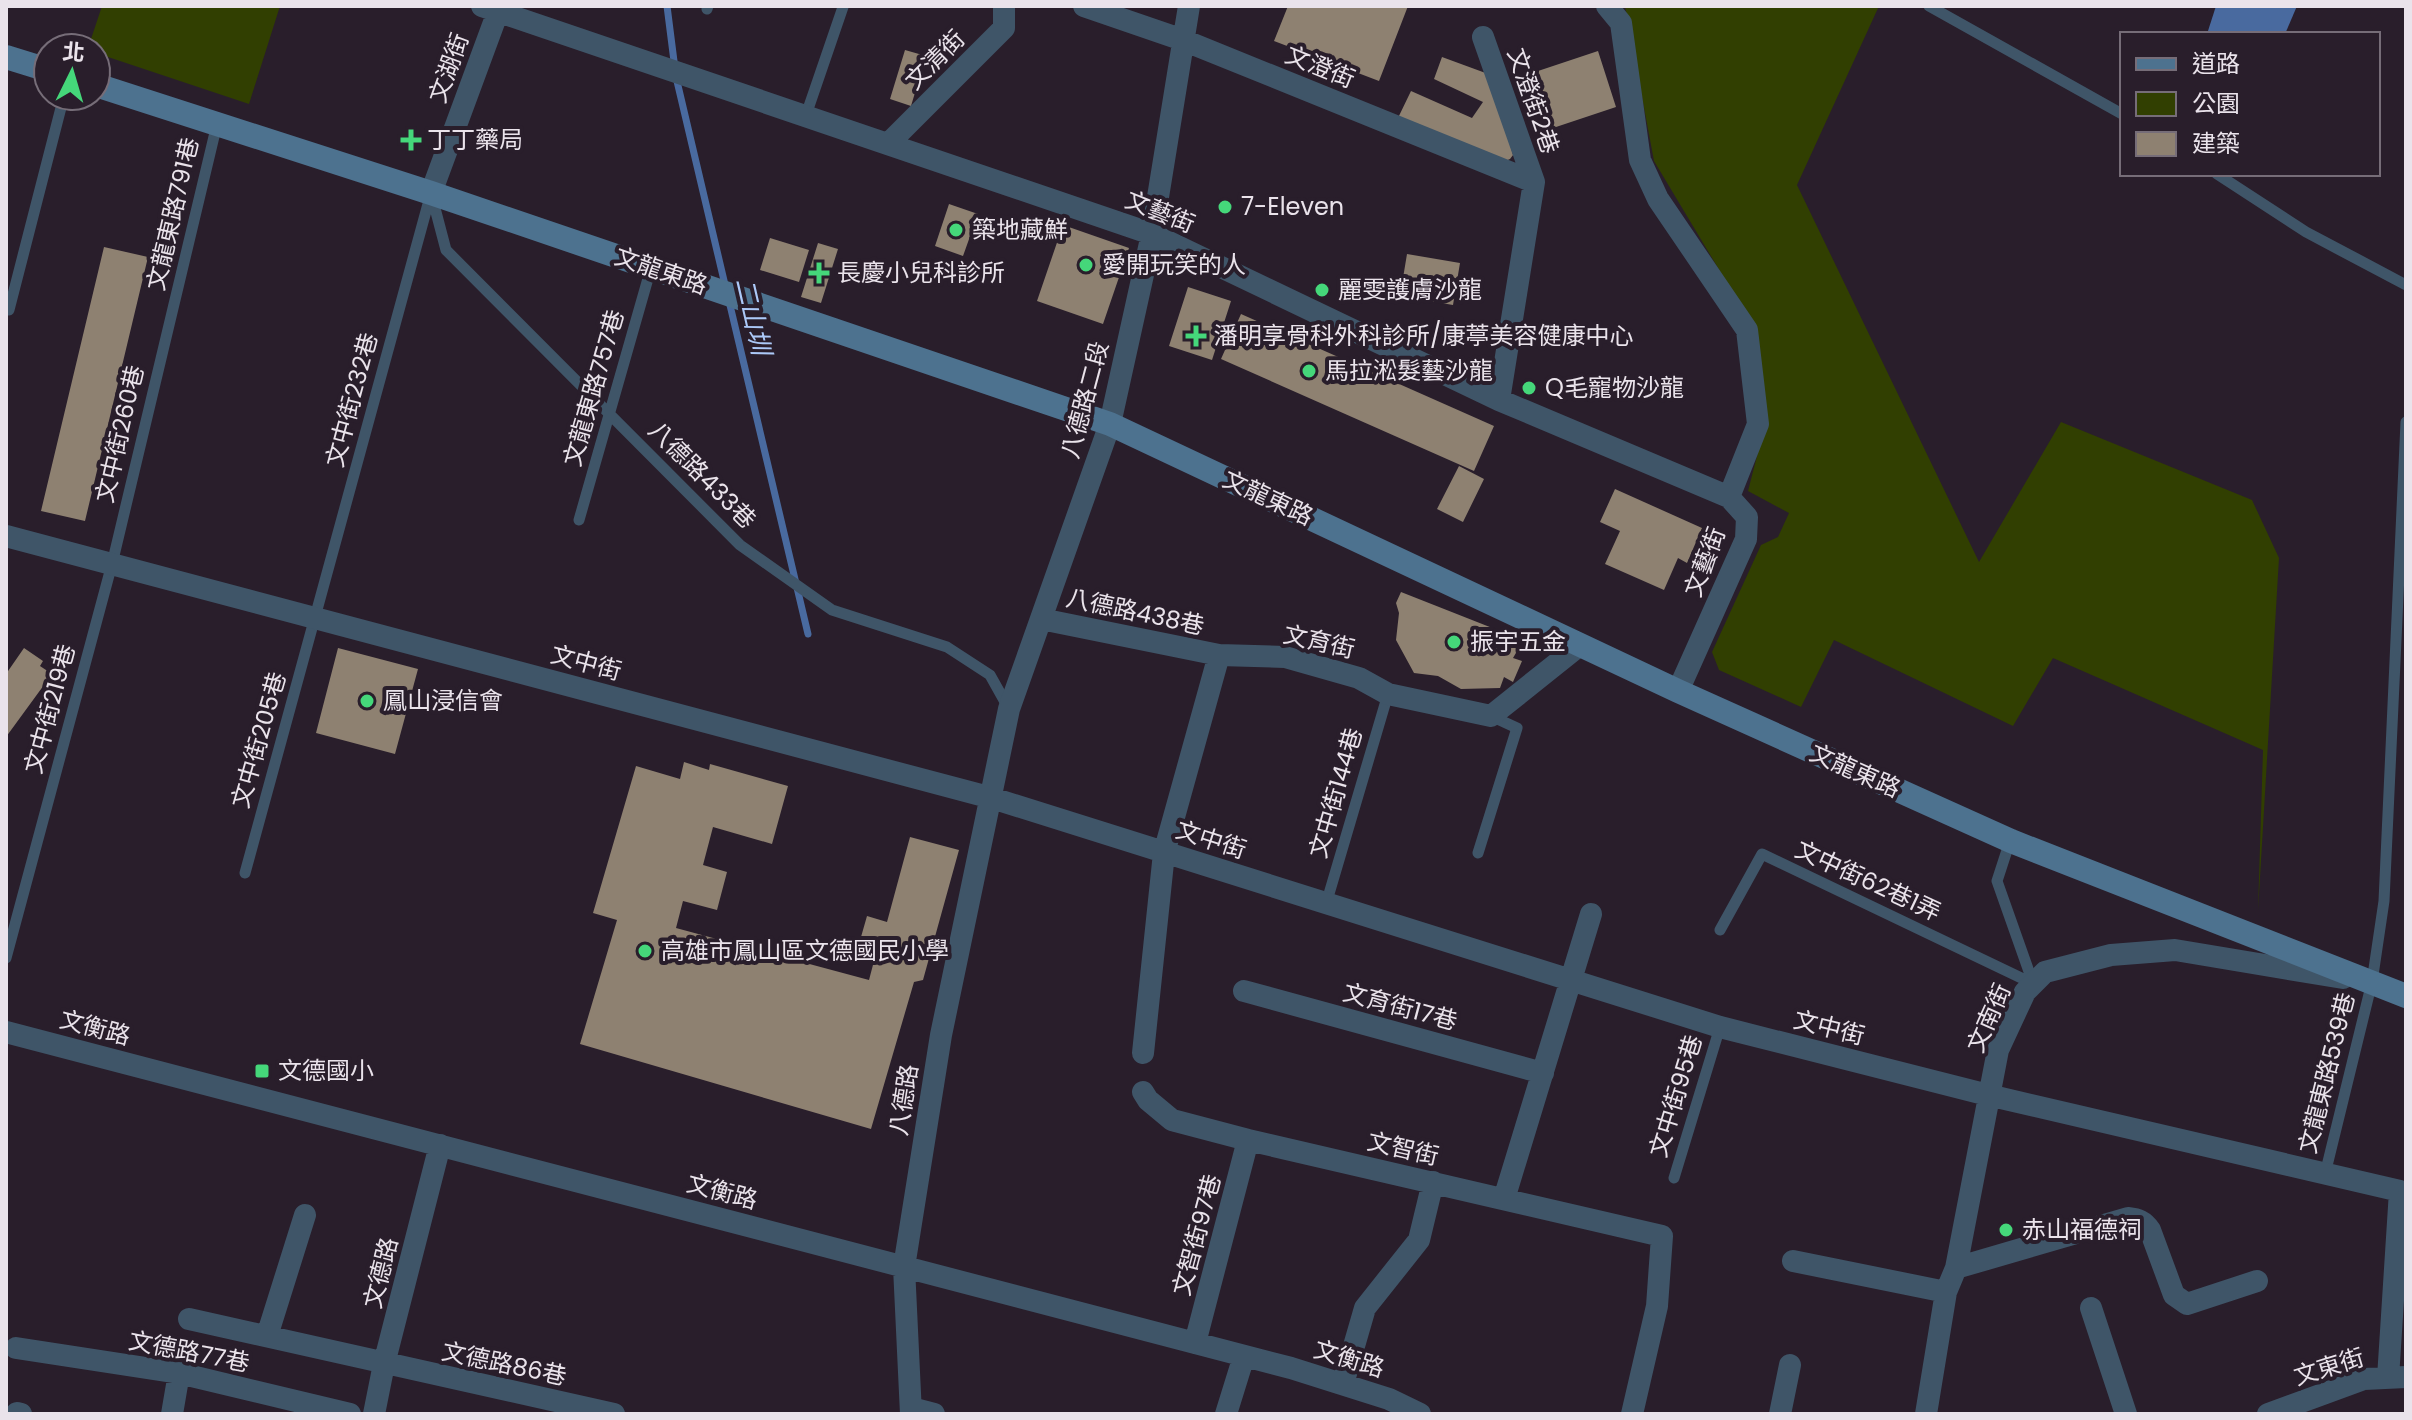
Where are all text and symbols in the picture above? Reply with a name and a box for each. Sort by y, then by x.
street label: 文清街 [898,23,972,97]
street label: 文湖街 [421,28,476,107]
north arrow [32,32,112,112]
legend [2120,32,2380,176]
text: 北 [61,36,86,69]
street label: 文澄街 [1281,38,1360,95]
street label: 文澄街2巷 [1500,44,1567,158]
text: 道路 [2192,47,2240,80]
text: 公園 [2192,87,2240,120]
place label: 丁丁藥局 [427,123,523,156]
text: 建築 [2192,127,2240,160]
marker: 丁丁藥局 [402,131,420,149]
street label: 文龍東路791巷 [139,134,206,294]
street label: 文藝街 [1121,183,1200,240]
place label: 7-Eleven [1241,190,1344,223]
marker: 7-Eleven [1216,198,1234,216]
place label: 築地藏鮮 [972,213,1068,246]
marker: 築地藏鮮 [947,221,965,239]
street label: 文龍東路 [610,239,712,302]
place label: 愛開玩笑的人 [1102,248,1246,281]
place label: 長慶小兒科診所 [837,256,1005,289]
marker: 愛開玩笑的人 [1077,256,1095,274]
marker: 長慶小兒科診所 [808,262,830,284]
place label: 麗雯護膚沙龍 [1338,273,1482,306]
water label: 二山圳 [727,274,780,362]
marker: 麗雯護膚沙龍 [1313,281,1331,299]
street label: 文龍東路757巷 [555,306,632,470]
place label: 潘明享骨科外科診所/康葶美容健康中心 [1214,319,1633,352]
marker: 潘明享骨科外科診所/康葶美容健康中心 [1185,325,1207,347]
street label: 文中街232巷 [318,329,385,471]
street label: 八德路二段 [1053,338,1116,462]
place label: 馬拉淞髮藝沙龍 [1325,354,1493,387]
street label: 文中街260巷 [88,362,151,506]
marker: 馬拉淞髮藝沙龍 [1300,362,1318,380]
place label: Q毛寵物沙龍 [1545,371,1684,404]
marker: Q毛寵物沙龍 [1520,379,1538,397]
street label: 八德路433巷 [641,414,763,536]
street label: 文龍東路 [1218,462,1319,533]
street label: 文藝街 [1676,522,1733,601]
street label: 八德路438巷 [1063,581,1207,642]
street label: 文育街 [1280,617,1358,666]
place label: 振宇五金 [1470,625,1566,658]
marker: 振宇五金 [1445,633,1463,651]
street label: 文中街 [547,637,625,688]
street label: 文中街219巷 [16,641,83,777]
street label: 文中街205巷 [223,668,294,812]
place label: 鳳山浸信會 [383,684,503,717]
marker: 鳳山浸信會 [358,692,376,710]
street label: 文中街144巷 [1301,724,1370,862]
street label: 文龍東路 [1805,736,1906,805]
street label: 文中街 [1172,813,1250,866]
street label: 文中街62巷1弄 [1790,832,1946,929]
place label: 高雄市鳳山區文德國民小學 [661,934,949,967]
marker: 高雄市鳳山區文德國民小學 [636,942,654,960]
street label: 文育街17巷 [1339,975,1461,1038]
street label: 文南街 [1959,978,2018,1057]
street label: 文龍東路539巷 [2291,989,2362,1157]
street label: 文衡路 [56,1002,134,1053]
street label: 文中街 [1790,1003,1868,1052]
street label: 文中街95巷 [1641,1031,1710,1161]
place label: 文德國小 [278,1054,374,1087]
marker: 文德國小 [253,1062,271,1080]
street label: 八德路 [882,1062,925,1138]
street label: 文智街 [1364,1124,1442,1173]
street label: 文衡路 [683,1166,761,1217]
street label: 文智街97巷 [1165,1171,1229,1299]
place label: 赤山福德祠 [2022,1213,2142,1246]
marker: 赤山福德祠 [1997,1221,2015,1239]
street label: 文德路 [356,1234,405,1312]
street label: 文德路77巷 [126,1324,252,1379]
street label: 文衡路 [1310,1332,1388,1385]
street label: 文德路86巷 [439,1334,569,1393]
street label: 文東街 [2290,1340,2368,1393]

